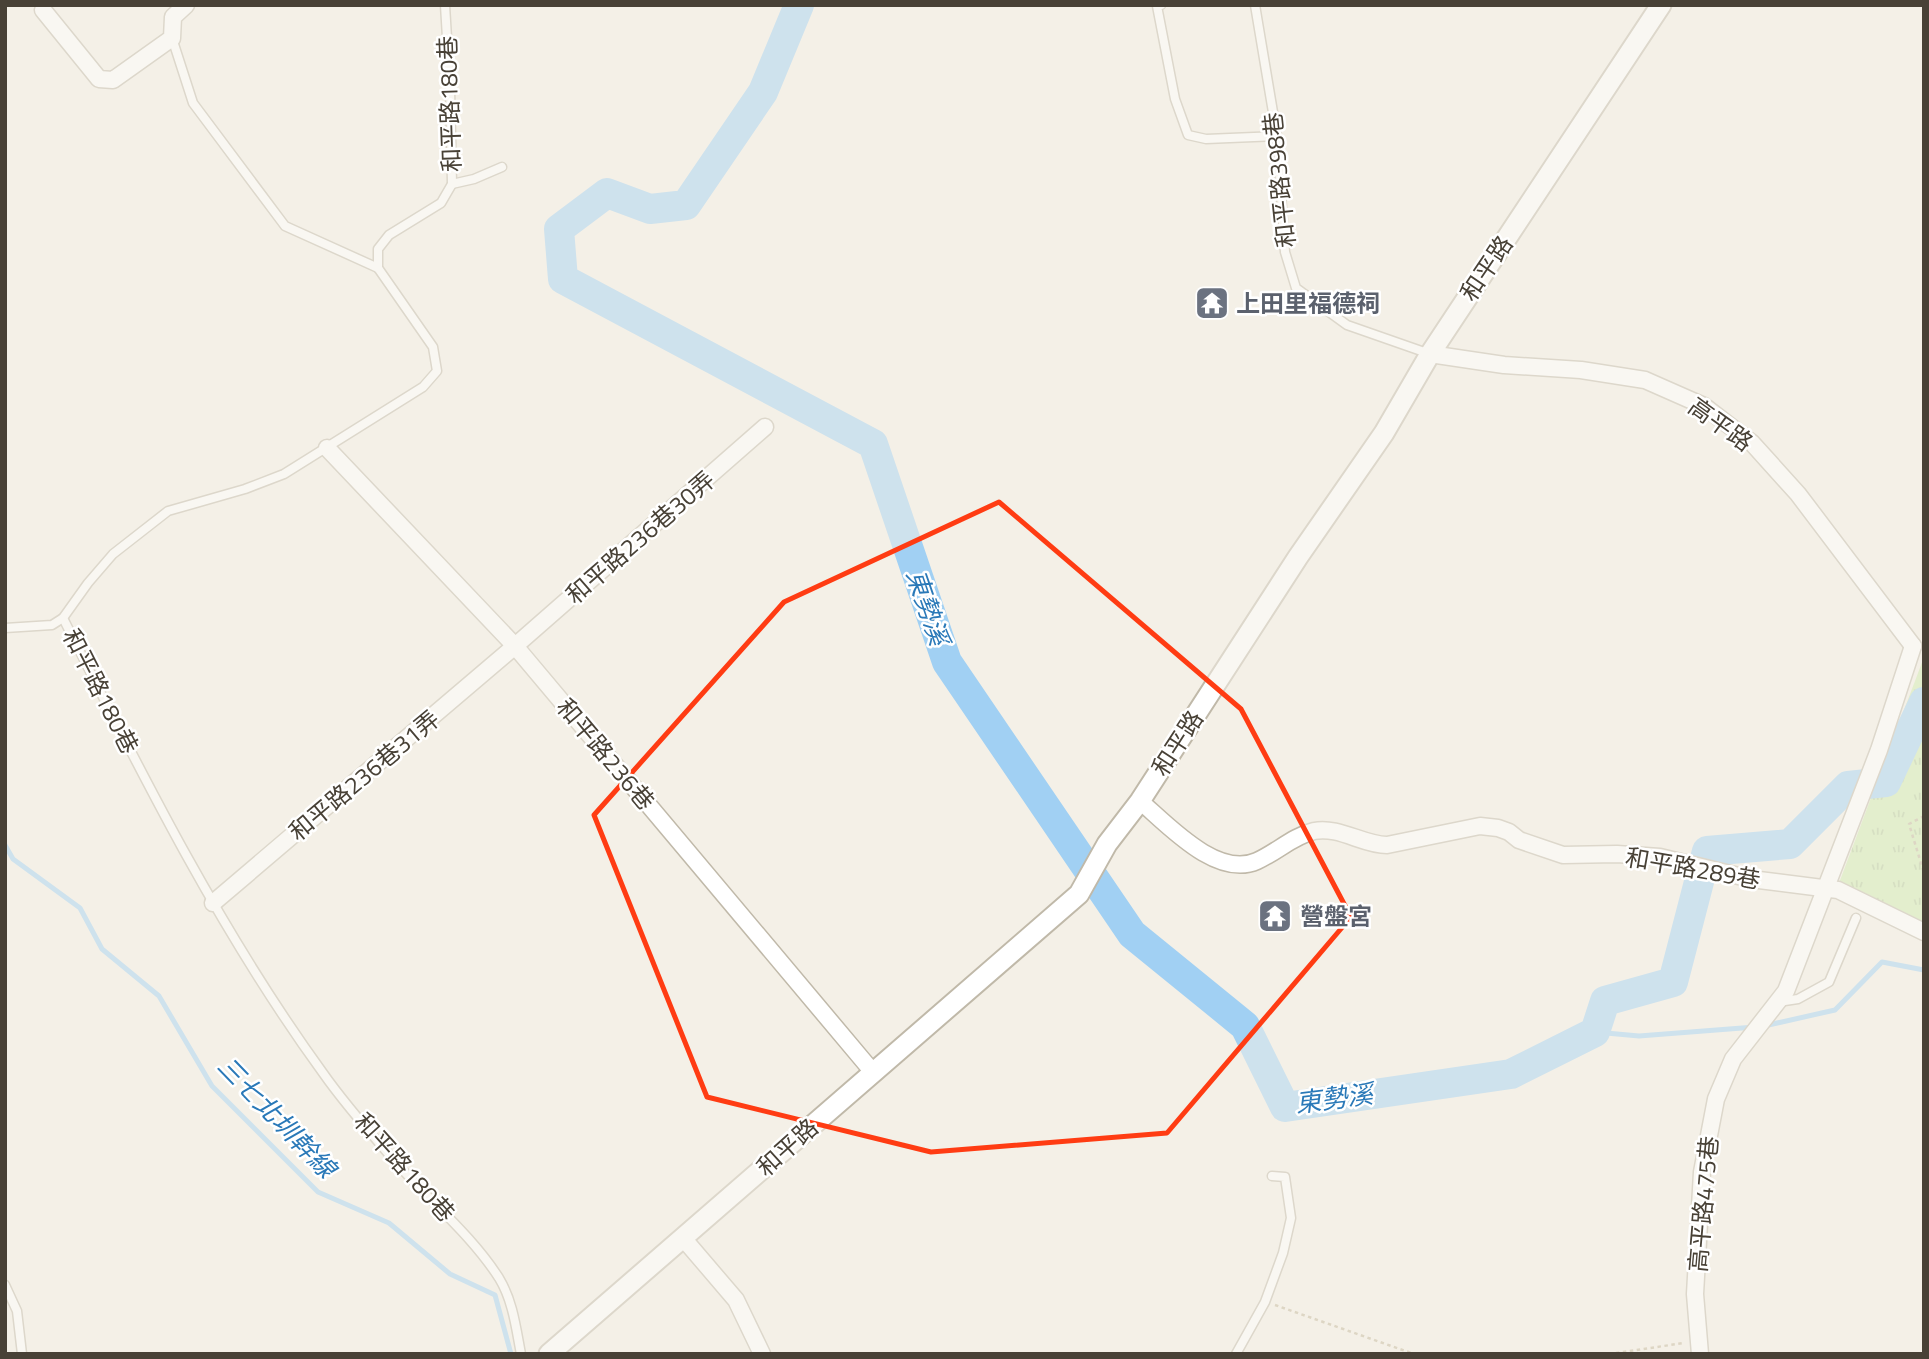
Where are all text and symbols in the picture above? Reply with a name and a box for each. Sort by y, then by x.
street label: 和平路180巷 [429,35,469,173]
street label: 和平路398巷 [1254,110,1304,250]
street label: 和平路 [1451,228,1521,308]
temple icon: 上田里福德祠 [1193,284,1231,322]
place label: 上田里福德祠 [1236,285,1380,321]
street label: 高平路 [1681,388,1761,460]
street label: 和平路236巷30弄 [558,462,722,612]
water label: 東勢溪 [897,564,960,654]
street label: 和平路180巷 [54,622,148,760]
street label: 和平路236巷 [548,690,664,818]
street label: 和平路236巷31弄 [281,701,447,849]
street label: 和平路 [1142,703,1212,783]
street label: 和平路289巷 [1623,838,1763,898]
temple icon: 營盤宮 [1256,897,1294,935]
place label: 營盤宮 [1300,898,1372,934]
water label: 三七北圳幹線 [209,1047,347,1189]
water label: 東勢溪 [1293,1073,1379,1122]
street label: 和平路180巷 [346,1104,464,1230]
street label: 和平路 [748,1110,826,1184]
street label: 高平路475巷 [1679,1135,1727,1273]

